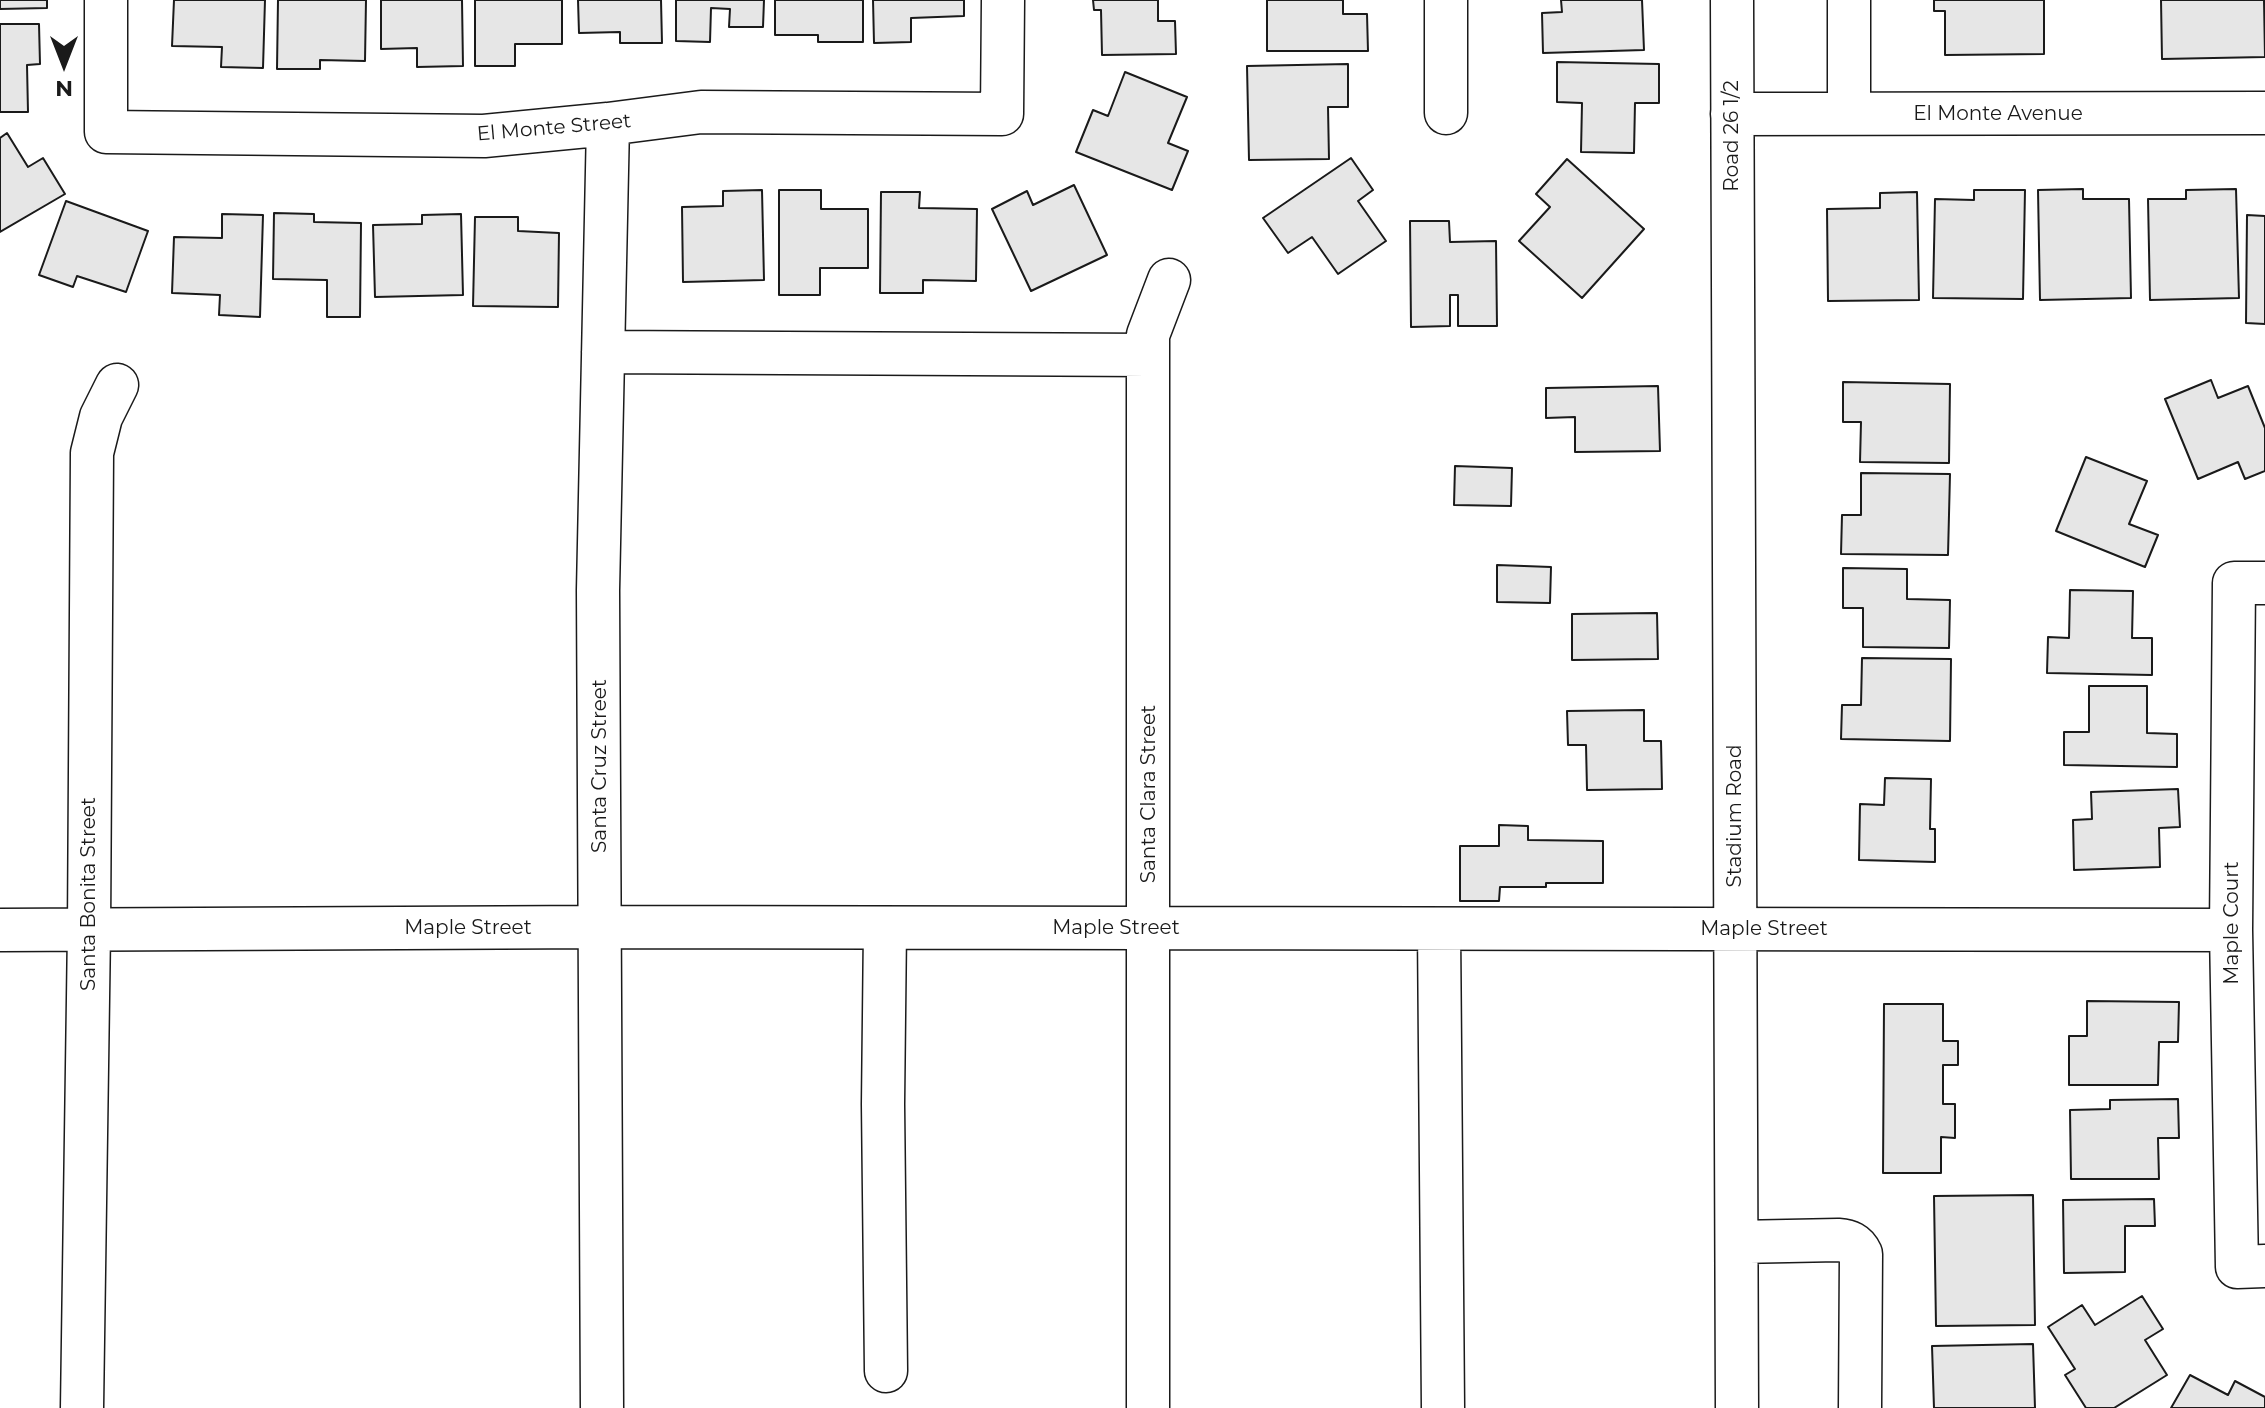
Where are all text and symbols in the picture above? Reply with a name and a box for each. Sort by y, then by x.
north arrow [24,24,104,104]
text: N [55,75,73,102]
street label: Road 26 1/2 [1720,80,1744,192]
street label: El Monte Avenue [1913,102,2083,126]
street label: El Monte Street [476,109,632,147]
street label: Santa Cruz Street [588,679,612,853]
street label: Santa Clara Street [1137,705,1161,883]
street label: Stadium Road [1723,745,1747,887]
street label: Santa Bonita Street [77,797,101,991]
street label: Maple Court [2220,861,2244,985]
street label: Maple Street [404,916,532,940]
street label: Maple Street [1052,916,1180,940]
street label: Maple Street [1700,917,1828,941]

